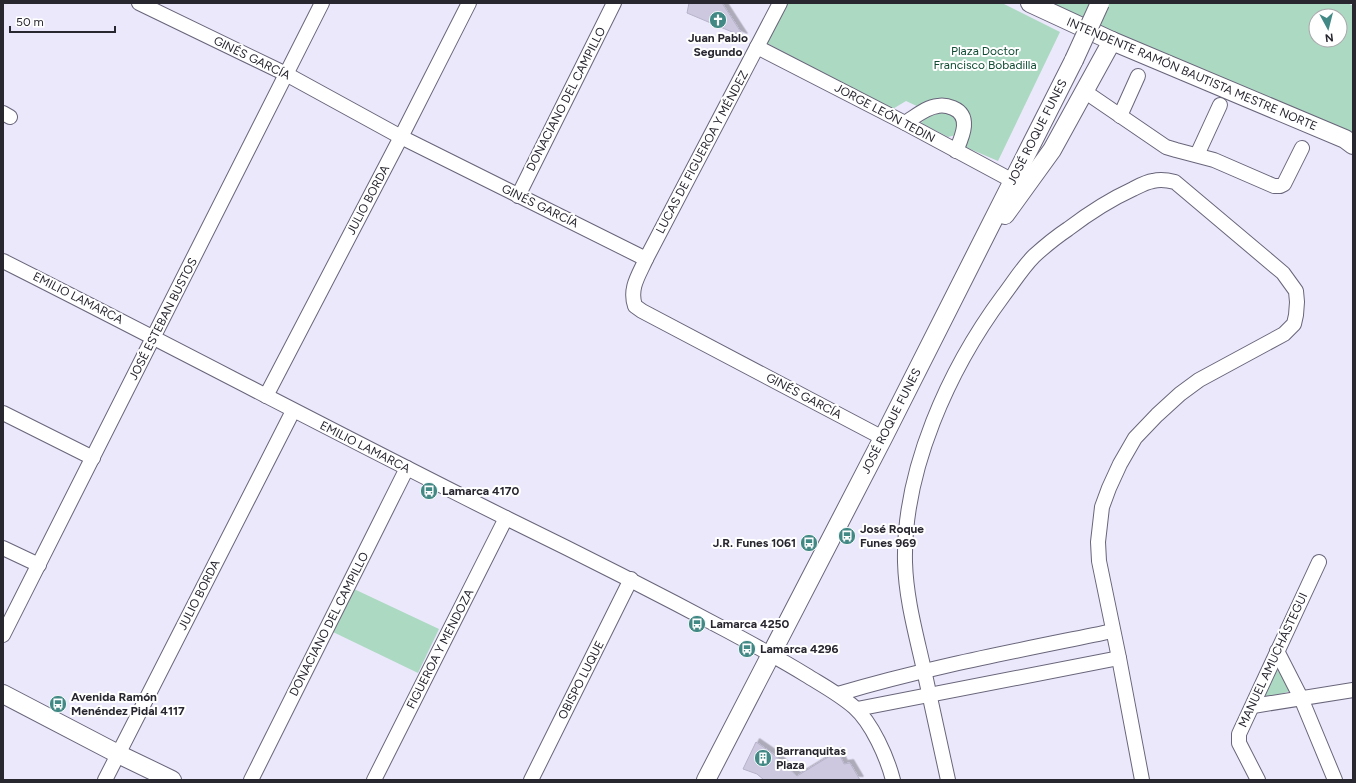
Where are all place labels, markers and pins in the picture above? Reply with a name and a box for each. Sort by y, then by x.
church icon: Juan Pablo Segundo [708,10,728,30]
place label: Juan Pablo Segundo [688,31,748,59]
bus stop icon: Lamarca 4170 [419,481,439,501]
place label: Lamarca 4170 [442,484,519,498]
place label: José Roque Funes 969 [860,522,924,550]
bus stop icon: José Roque Funes 969 [837,526,857,546]
bus stop icon: J.R. Funes 1061 [799,533,819,553]
place label: J.R. Funes 1061 [713,536,796,550]
bus stop icon: Lamarca 4250 [687,614,707,634]
place label: Lamarca 4250 [710,617,790,631]
bus stop icon: Lamarca 4296 [737,639,757,659]
place label: Lamarca 4296 [760,642,839,656]
place label: Avenida Ramón Menéndez Pidal 4117 [71,690,185,718]
bus stop icon: Avenida Ramón Menéndez Pidal 4117 [48,694,68,714]
place label: Barranquitas Plaza [776,744,846,772]
building icon: Barranquitas Plaza [753,748,773,768]

